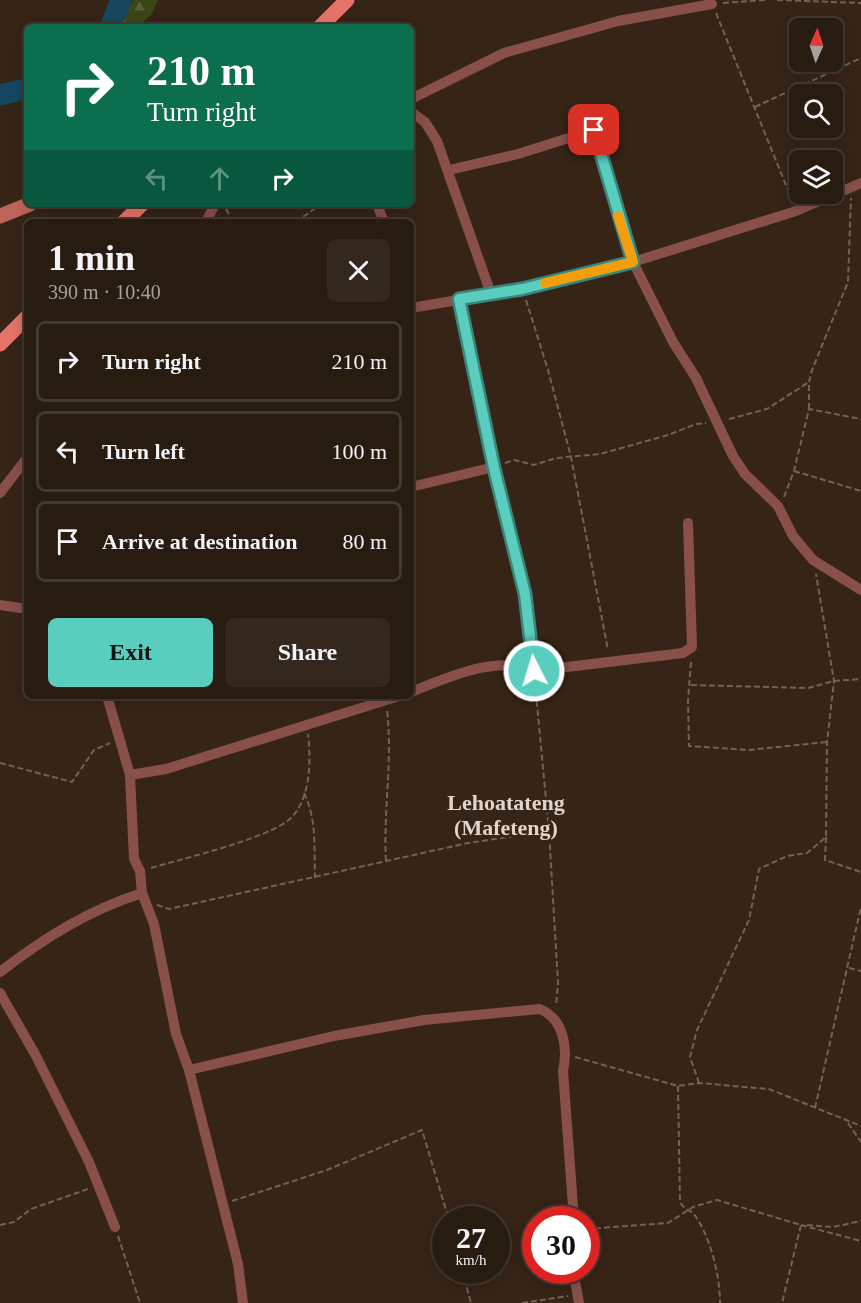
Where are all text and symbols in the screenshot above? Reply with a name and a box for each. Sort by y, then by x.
north arrow [789,18,843,72]
map controls [789,18,843,204]
icon: right [48,48,126,126]
text: 210 m [147,48,256,94]
button: search [789,84,843,138]
text: Turn right [147,97,256,127]
pin [568,104,619,155]
icon: arrive [577,113,610,146]
button: layers [789,150,843,204]
icon: left [140,162,173,195]
icon: ahead [203,162,236,195]
icon: right [266,162,299,195]
text: 1 min [48,238,135,278]
button: close [327,239,390,302]
text: 390 m · 10:40 [48,281,161,303]
icon: right [51,345,84,378]
text: Turn right [102,349,201,374]
text: 210 m [331,349,387,374]
icon: left [51,435,84,468]
text: Turn left [102,439,185,464]
text: 100 m [331,439,387,464]
icon: arrive [51,525,84,558]
text: Arrive at destination [102,529,298,554]
text: 80 m [342,529,387,554]
button: Exit [48,618,213,687]
button: Share [225,618,390,687]
position arrow [502,639,566,703]
district label: Lehoatateng (Mafeteng) [447,790,565,840]
speed limit sign: 30 [522,1206,600,1284]
text: 27 [456,1221,486,1254]
text: km/h [456,1252,486,1268]

